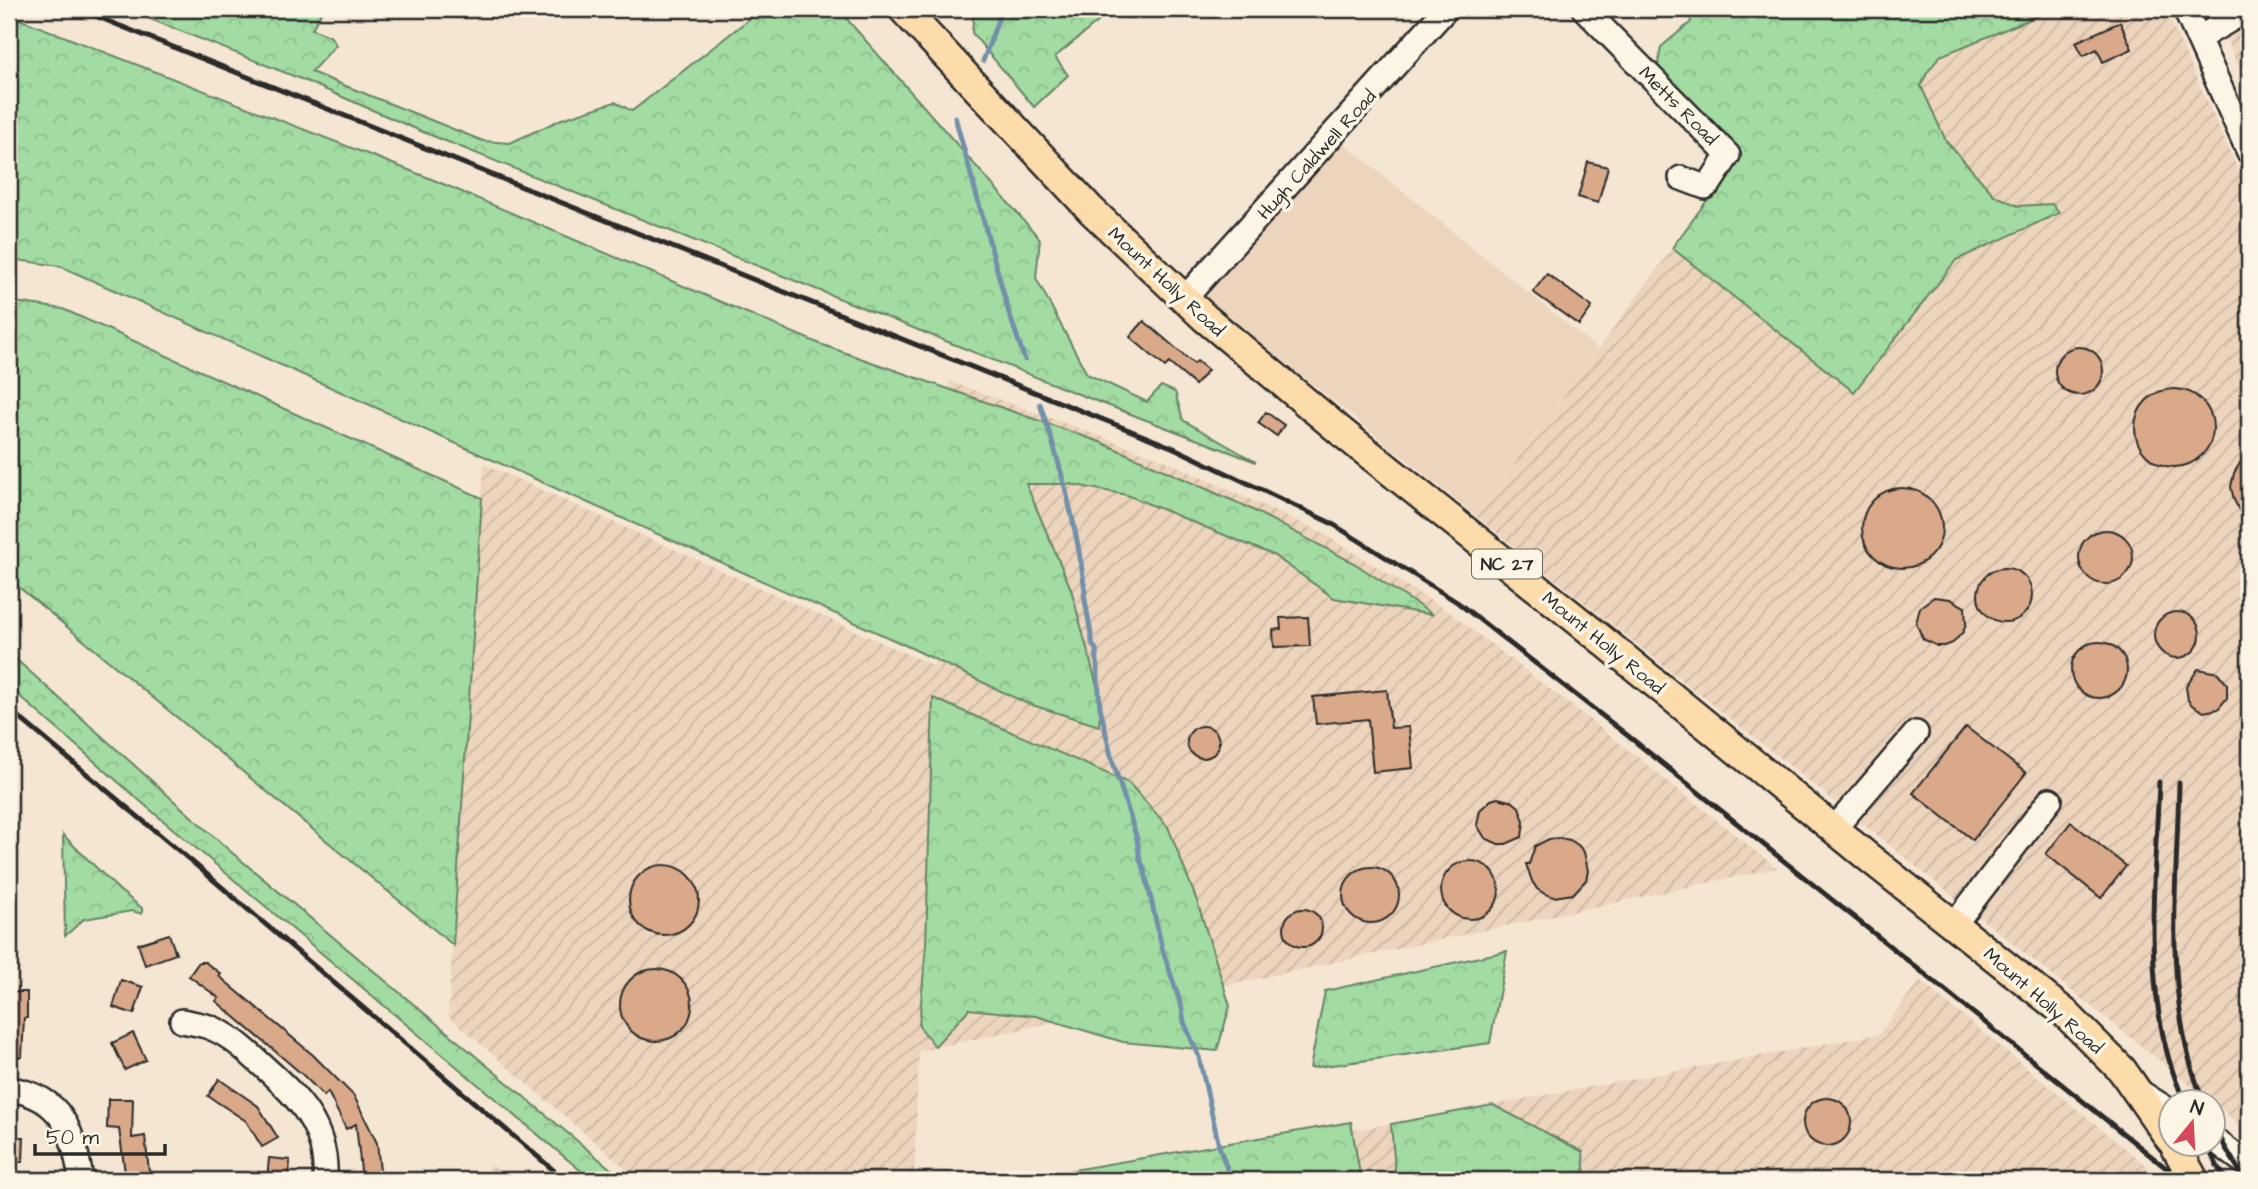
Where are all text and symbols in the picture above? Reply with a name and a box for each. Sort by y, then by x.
street label: Metts Road [1632,60,1724,152]
street label: Hugh Caldwell Road [1251,84,1384,227]
street label: Mount Holly Road [1101,221,1230,344]
road number: NC 27 [1472,550,1542,578]
street label: Mount Holly Road [1535,585,1670,702]
street label: Mount Holly Road [1977,942,2109,1062]
north arrow [2156,1088,2226,1158]
text: N [2187,1094,2207,1123]
scale bar [35,1112,164,1156]
text: 50 m [46,1123,100,1152]

